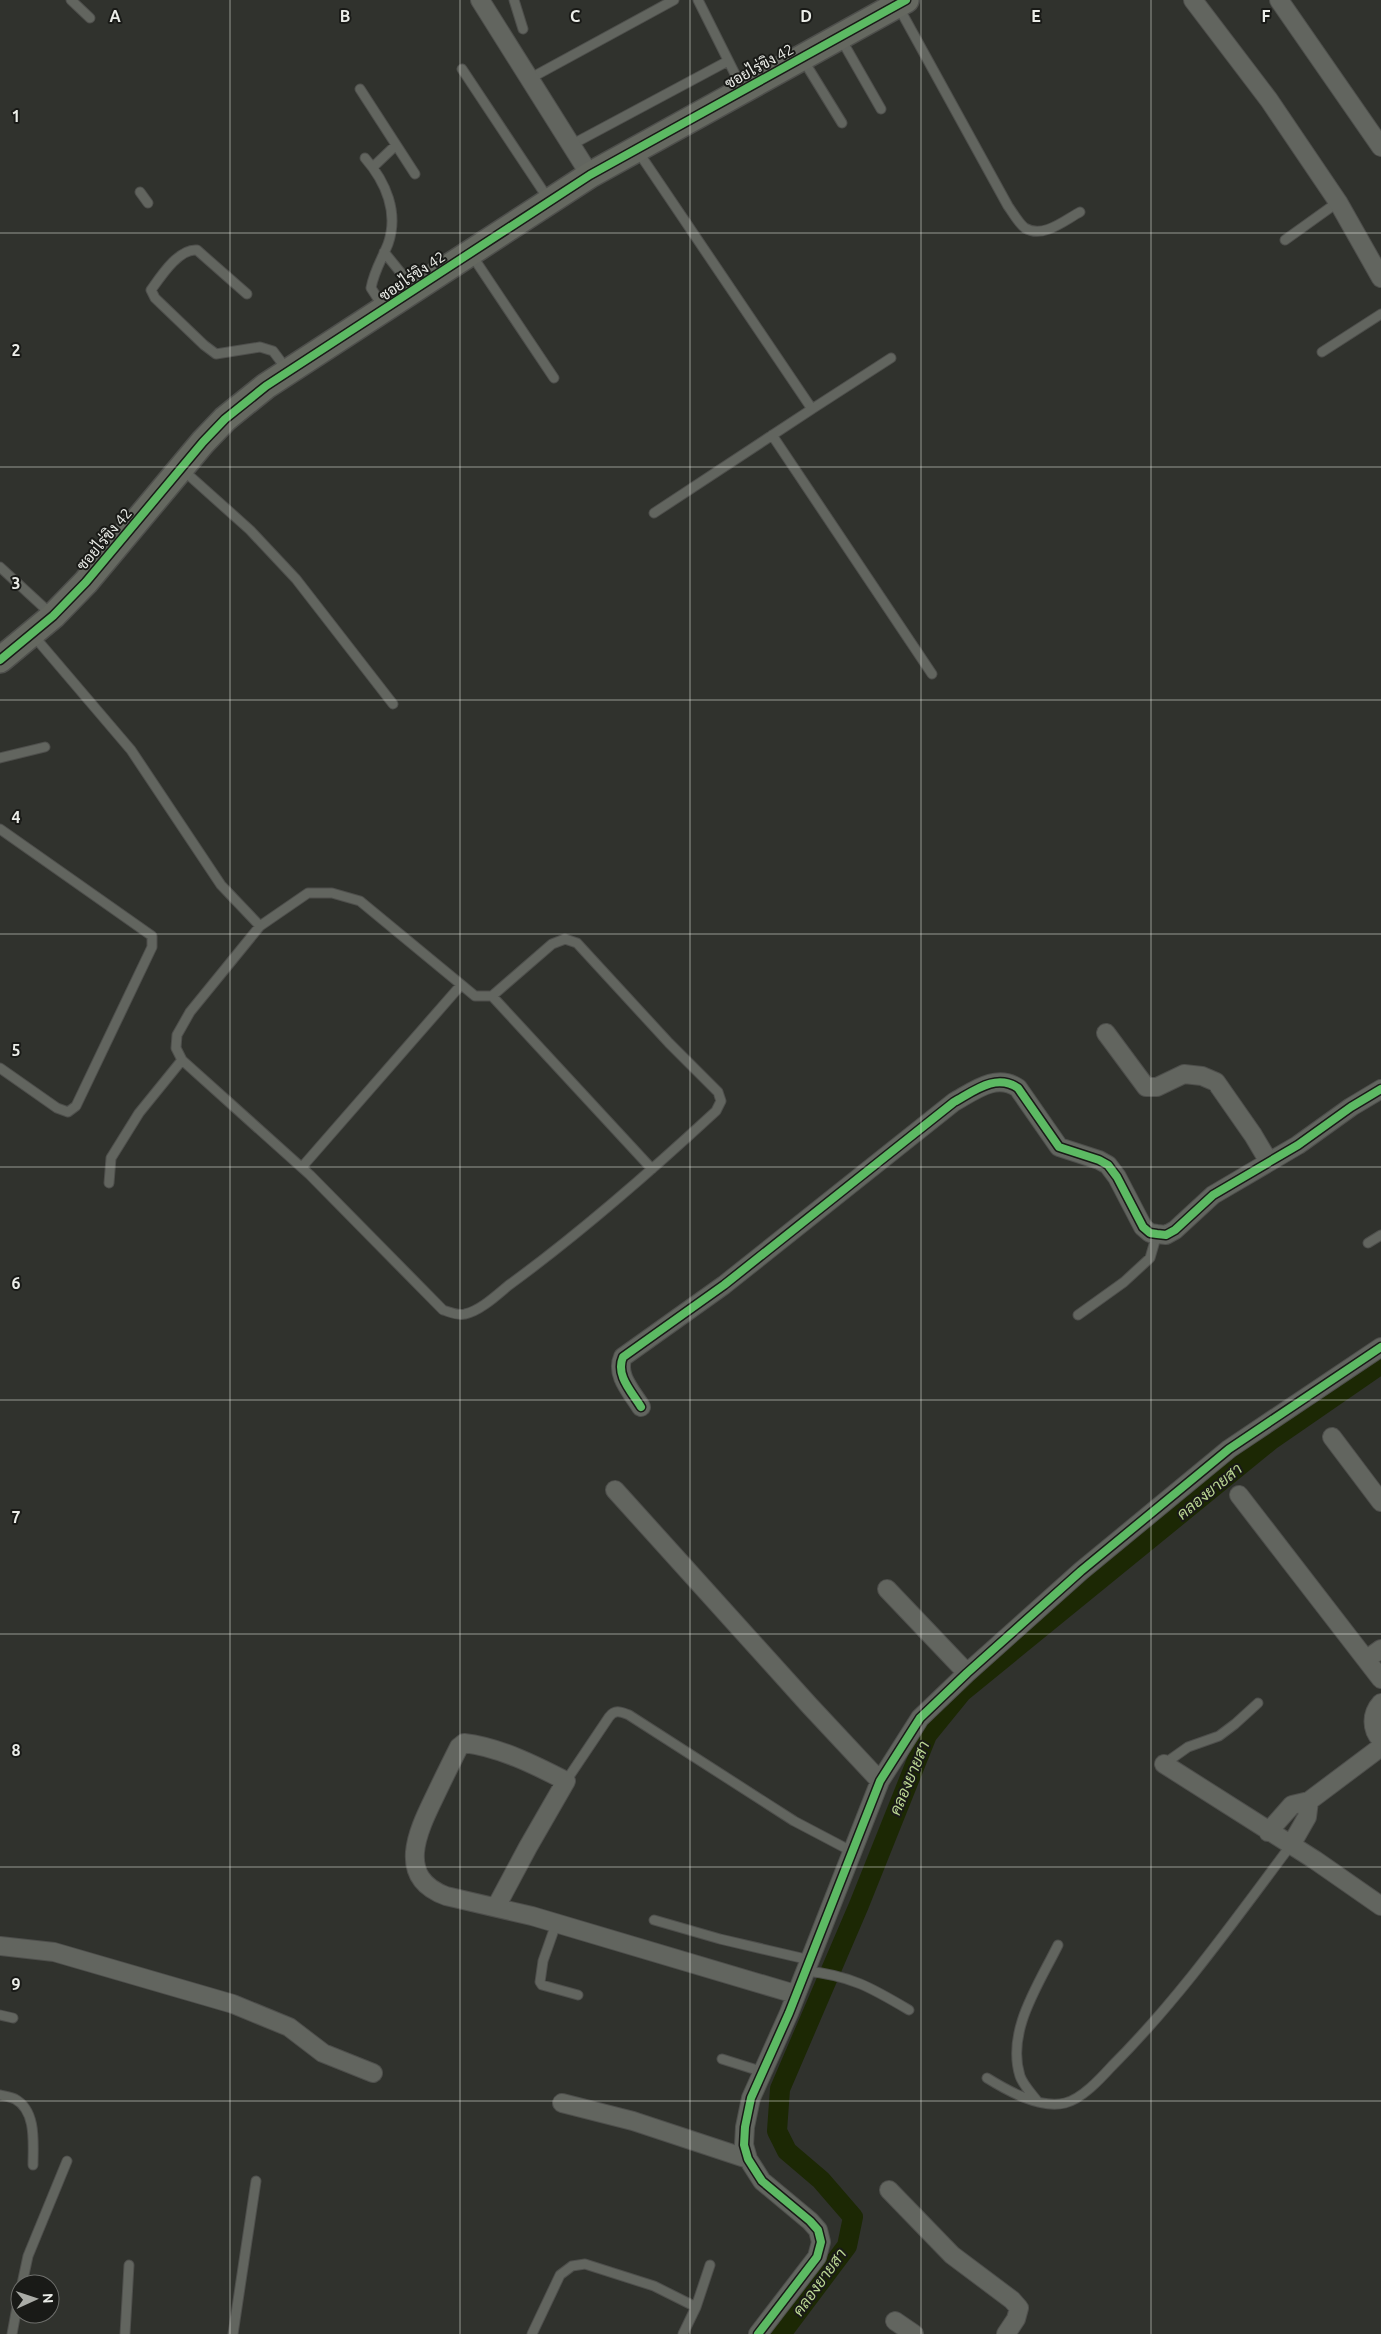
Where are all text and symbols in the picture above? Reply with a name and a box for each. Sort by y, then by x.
text: A [109,7,121,25]
text: B [340,7,350,25]
text: C [570,7,580,25]
text: D [800,7,812,25]
text: E [1031,7,1041,25]
text: F [1262,7,1271,25]
street label: ซอยไร่ขิง 42 [721,39,796,92]
text: 1 [11,107,21,125]
street label: ซอยไร่ขิง 42 [375,247,448,304]
text: 2 [11,341,21,359]
street label: ซอยไร่ขิง 42 [72,504,135,574]
text: 3 [11,574,21,592]
text: 4 [11,808,21,826]
text: 5 [11,1041,21,1059]
text: 6 [11,1274,21,1292]
water label: คลองยายสา [1173,1459,1245,1523]
text: 7 [11,1508,21,1526]
water label: คลองยายสา [885,1738,933,1818]
text: 8 [11,1741,21,1759]
text: 9 [11,1975,21,1993]
water label: คลองยายสา [789,2245,850,2319]
north arrow [10,2274,60,2324]
text: N [40,2293,56,2304]

